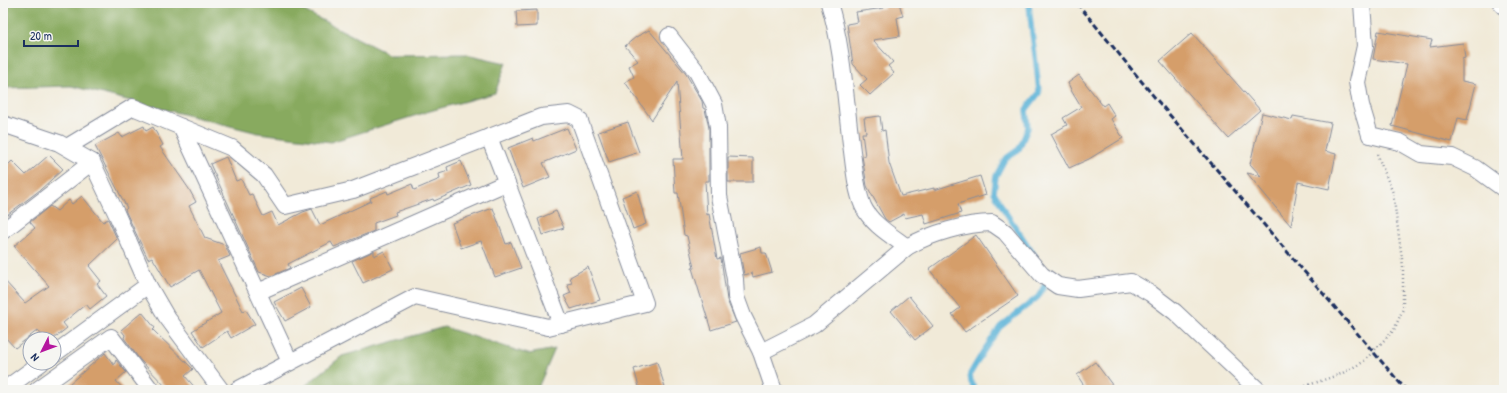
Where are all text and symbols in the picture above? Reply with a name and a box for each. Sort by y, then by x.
scale bar [24,22,78,48]
text: 20 m [30,27,52,44]
north arrow [22,331,62,371]
text: N [27,351,42,365]

